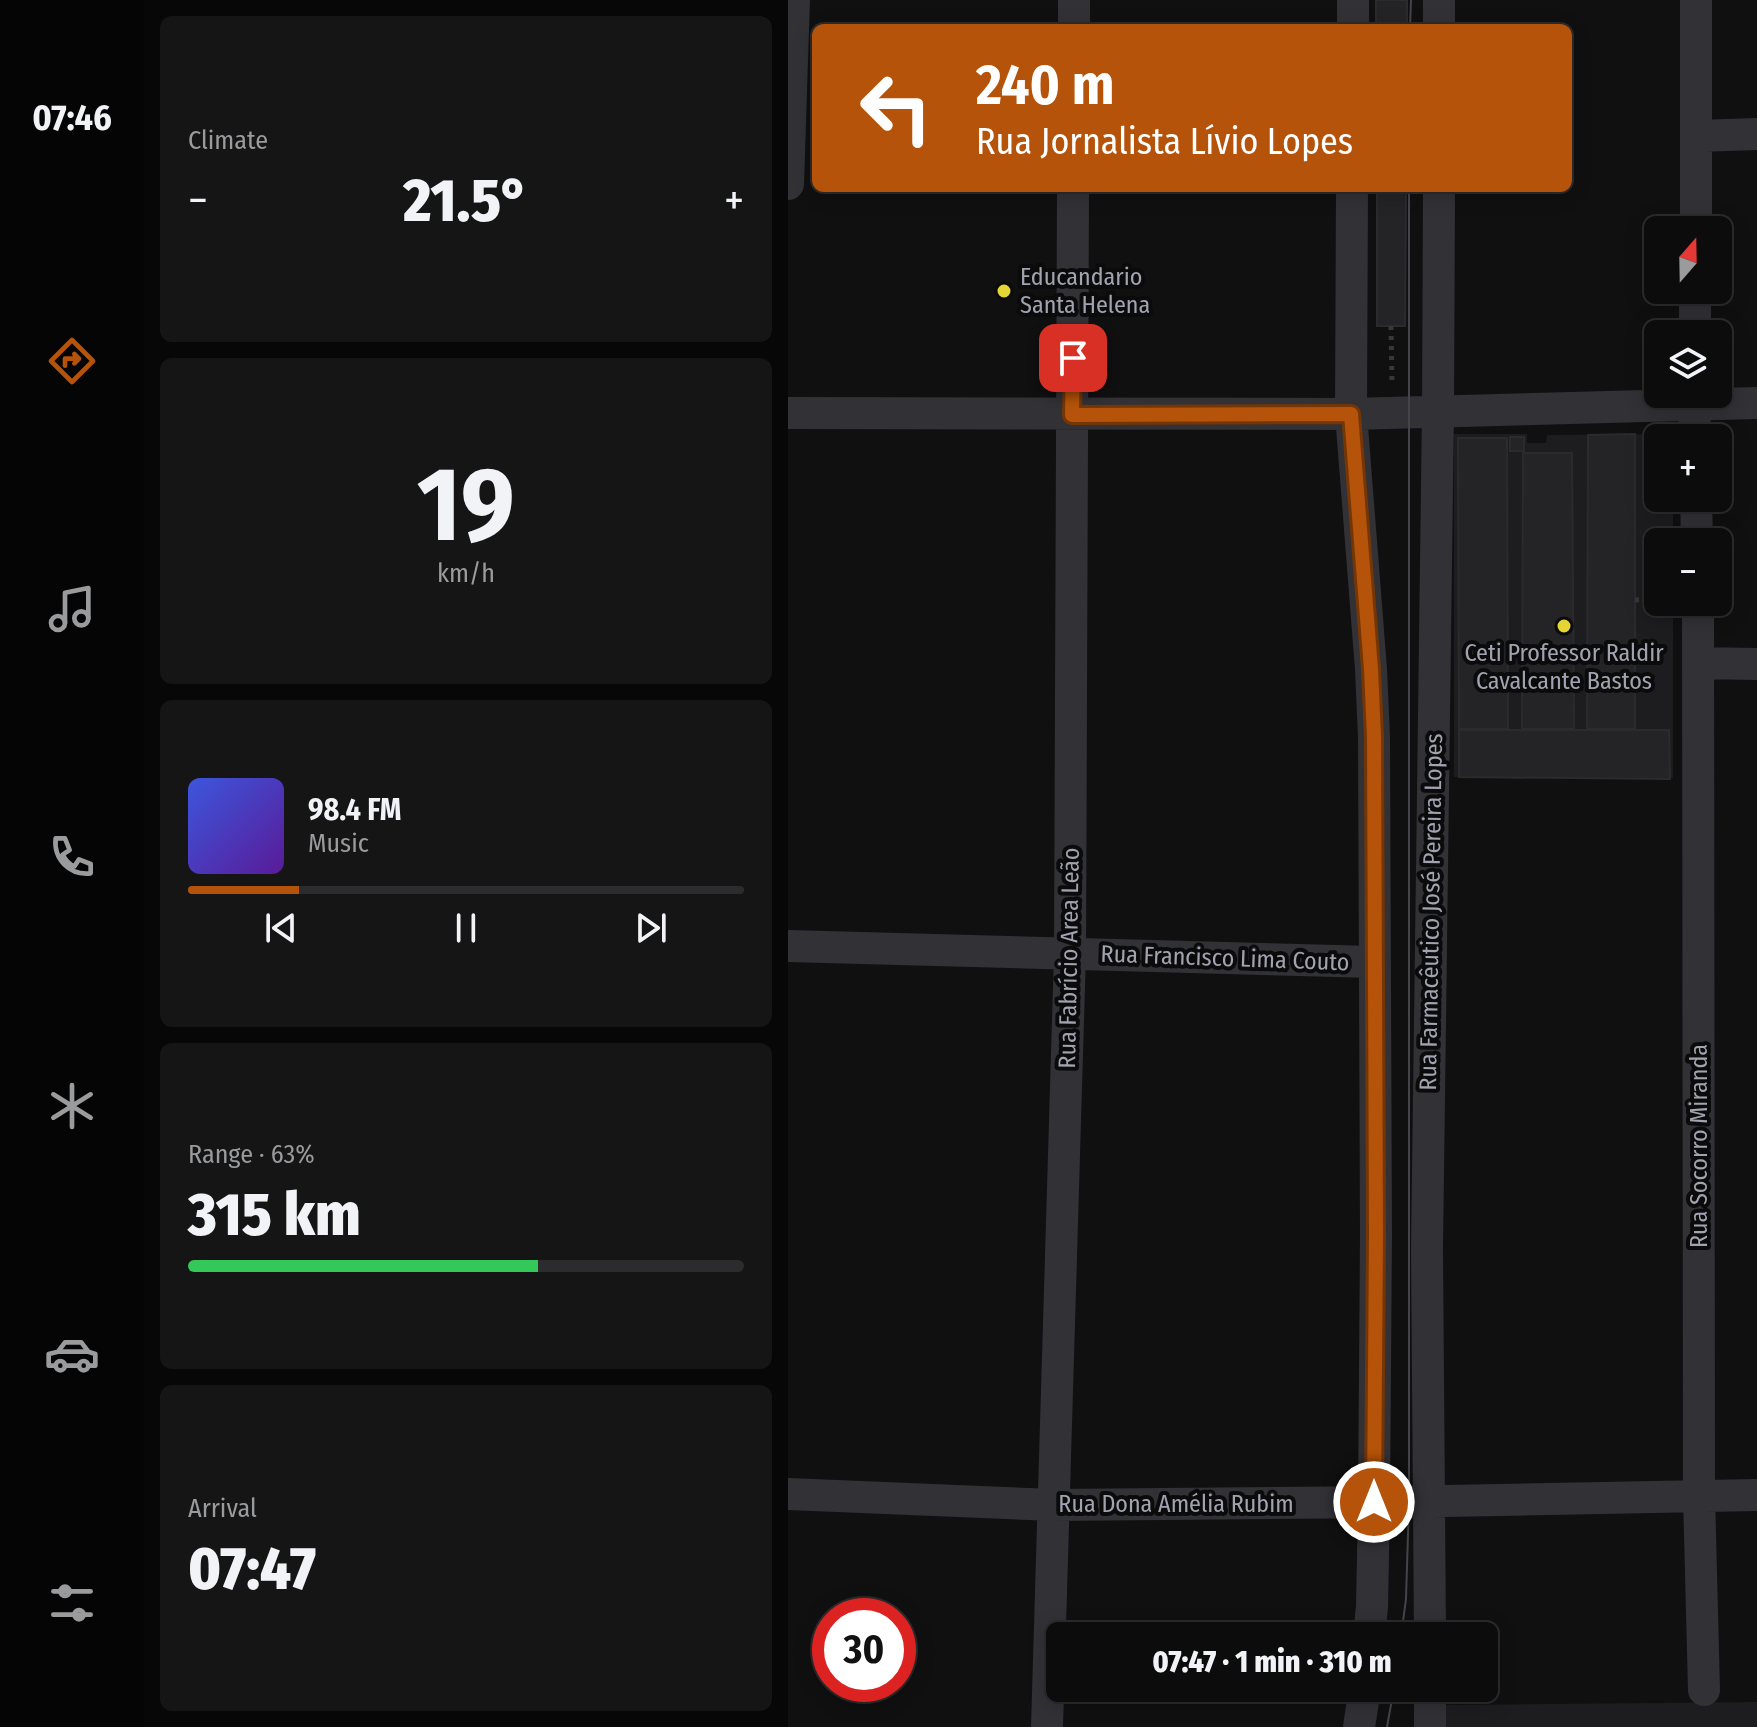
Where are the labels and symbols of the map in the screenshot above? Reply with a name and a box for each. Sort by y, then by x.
north arrow [1644,216,1732,304]
place label: Educandario Santa Helena [1020,263,1150,319]
marker: Educandario Santa Helena [995,282,1013,300]
pin [1039,324,1107,392]
marker: Ceti Professor Raldir Cavalcante Bastos [1555,617,1573,635]
place label: Ceti Professor Raldir Cavalcante Bastos [1464,639,1664,695]
street label: Rua Farmacêutico José Pereira Lopes [1414,733,1448,1091]
street label: Rua Fabrício Area Leão [1053,847,1085,1069]
street label: Rua Francisco Lima Couto [1100,940,1350,976]
street label: Rua Socorro Miranda [1685,1044,1713,1248]
position arrow [1332,1460,1416,1544]
street label: Rua Dona Amélia Rubim [1058,1490,1294,1518]
speed limit sign: 30 [812,1598,916,1702]

